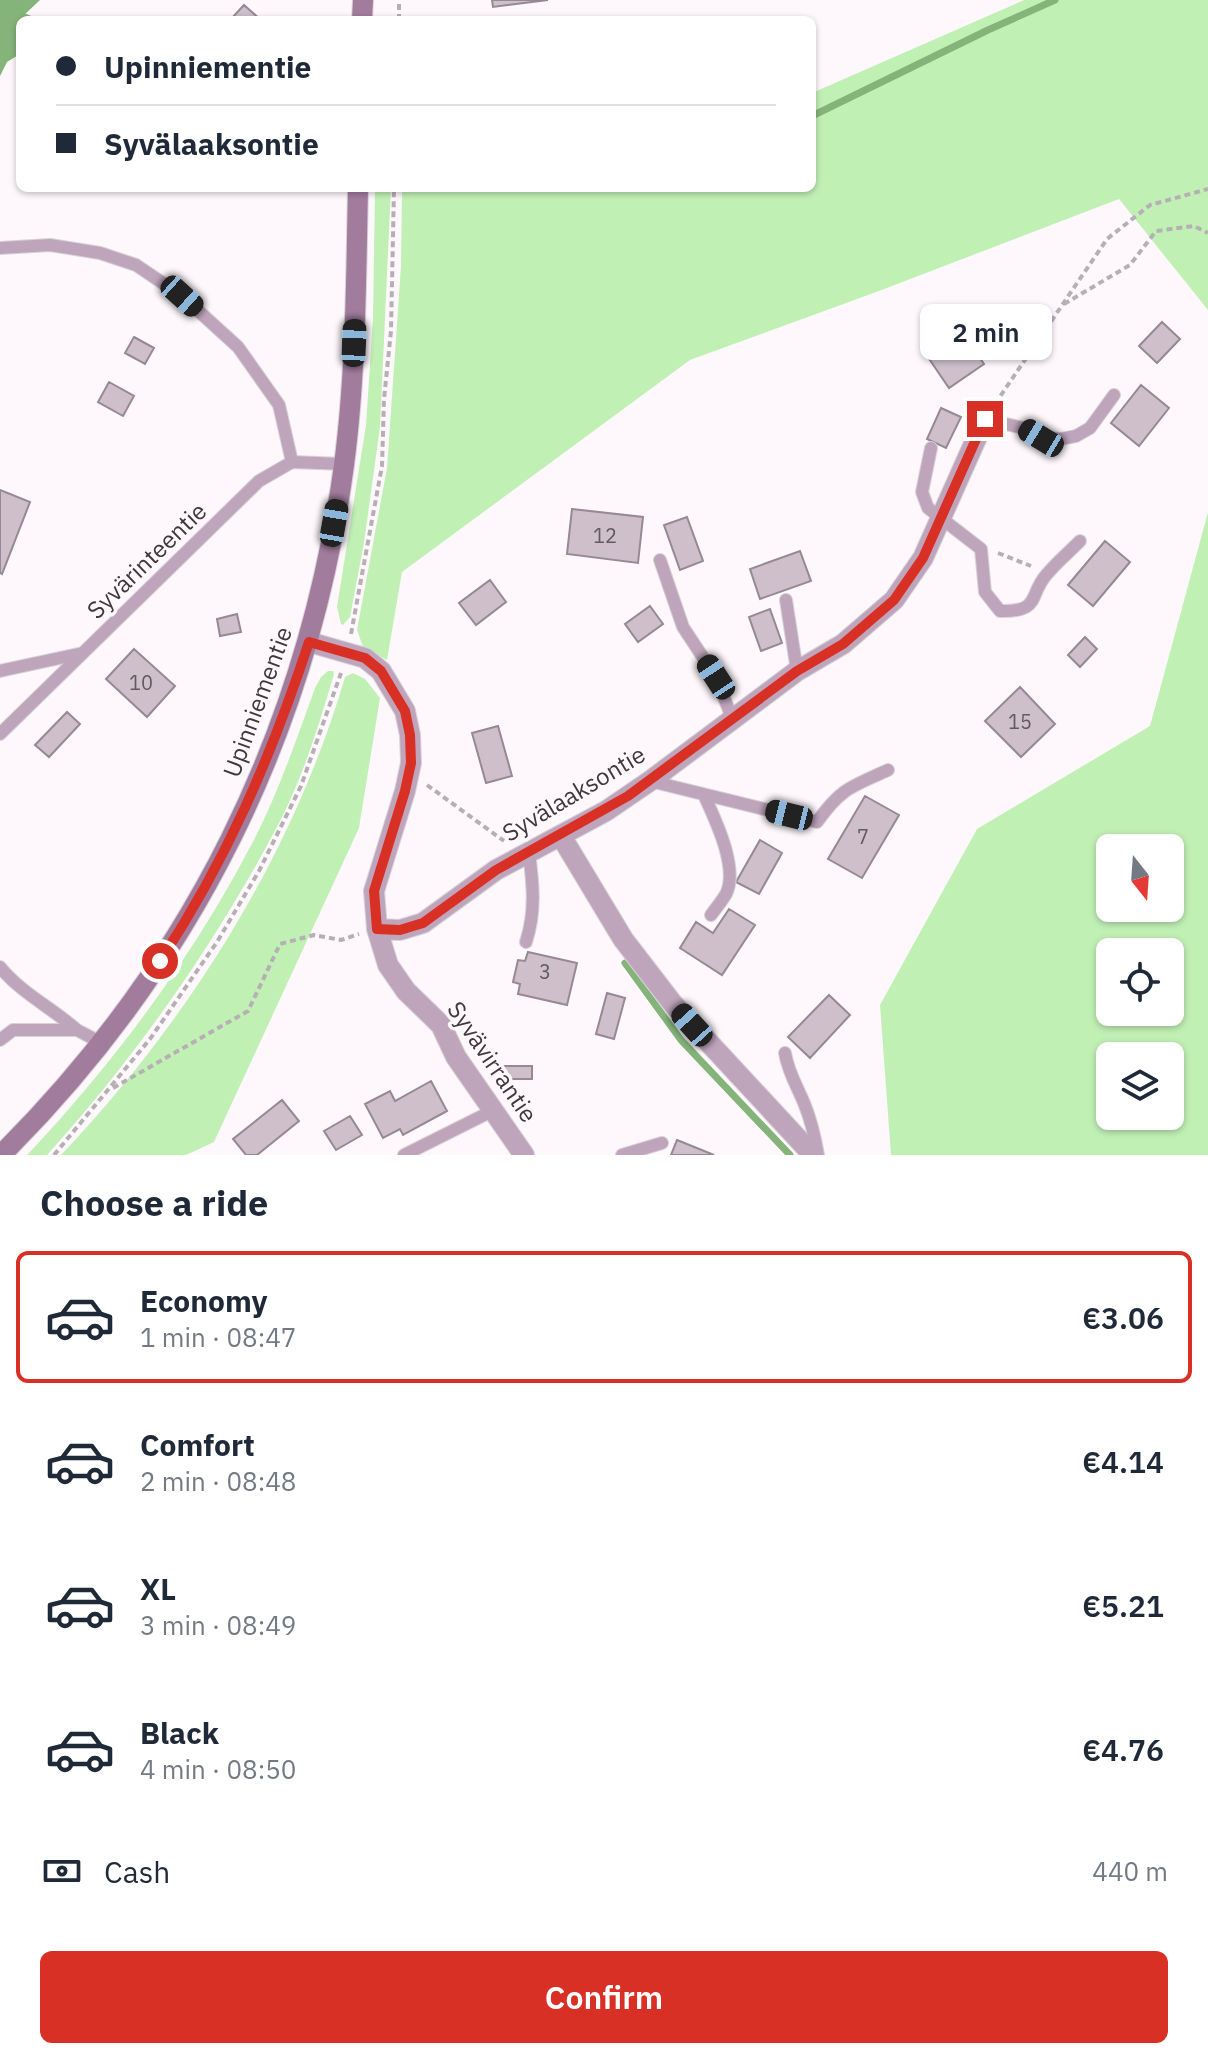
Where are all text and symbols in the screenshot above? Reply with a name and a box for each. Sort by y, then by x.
text: Upinniementie [104,47,311,86]
text: Syvälaaksontie [104,124,319,163]
car [156,271,208,321]
callout: 2 min [919,303,1051,359]
text: 2 min [952,315,1020,349]
car [341,319,367,367]
route end [967,401,1003,437]
car [1014,415,1068,461]
street label: Syvärinteentie [80,495,213,626]
car [318,497,350,549]
house number: 12 [593,522,617,549]
street label: Upinniementie [215,622,299,781]
car [693,650,739,704]
house number: 10 [129,669,153,696]
house number: 15 [1008,708,1032,735]
street label: Syvälaaksontie [496,738,651,848]
car [763,798,815,832]
house number: 7 [857,823,869,850]
north arrow [1096,834,1184,922]
map controls [1096,834,1184,1130]
button: locate [1096,938,1184,1026]
route start [142,943,178,979]
house number: 3 [539,958,551,985]
street label: Syvävirrantie [441,995,545,1128]
car [667,999,717,1051]
button: layers [1096,1042,1184,1130]
text: Choose a ride [40,1179,268,1226]
icon: car [44,1281,116,1353]
text: Economy [140,1281,268,1320]
text: €3.06 [1082,1298,1164,1337]
text: 1 min · 08:47 [140,1320,296,1354]
icon: car [44,1425,116,1497]
text: Comfort [140,1425,255,1464]
text: €4.14 [1082,1442,1164,1481]
text: 2 min · 08:48 [140,1464,296,1498]
icon: car [44,1569,116,1641]
text: XL [140,1569,176,1608]
text: €5.21 [1082,1586,1164,1625]
text: 3 min · 08:49 [140,1608,296,1642]
icon: car [44,1713,116,1785]
text: Black [140,1713,219,1752]
text: €4.76 [1082,1730,1164,1769]
text: 4 min · 08:50 [140,1752,296,1786]
icon: cash [40,1849,84,1893]
text: Cash [104,1852,170,1891]
text: 440 m [1092,1854,1168,1888]
button: Confirm [40,1951,1168,2043]

